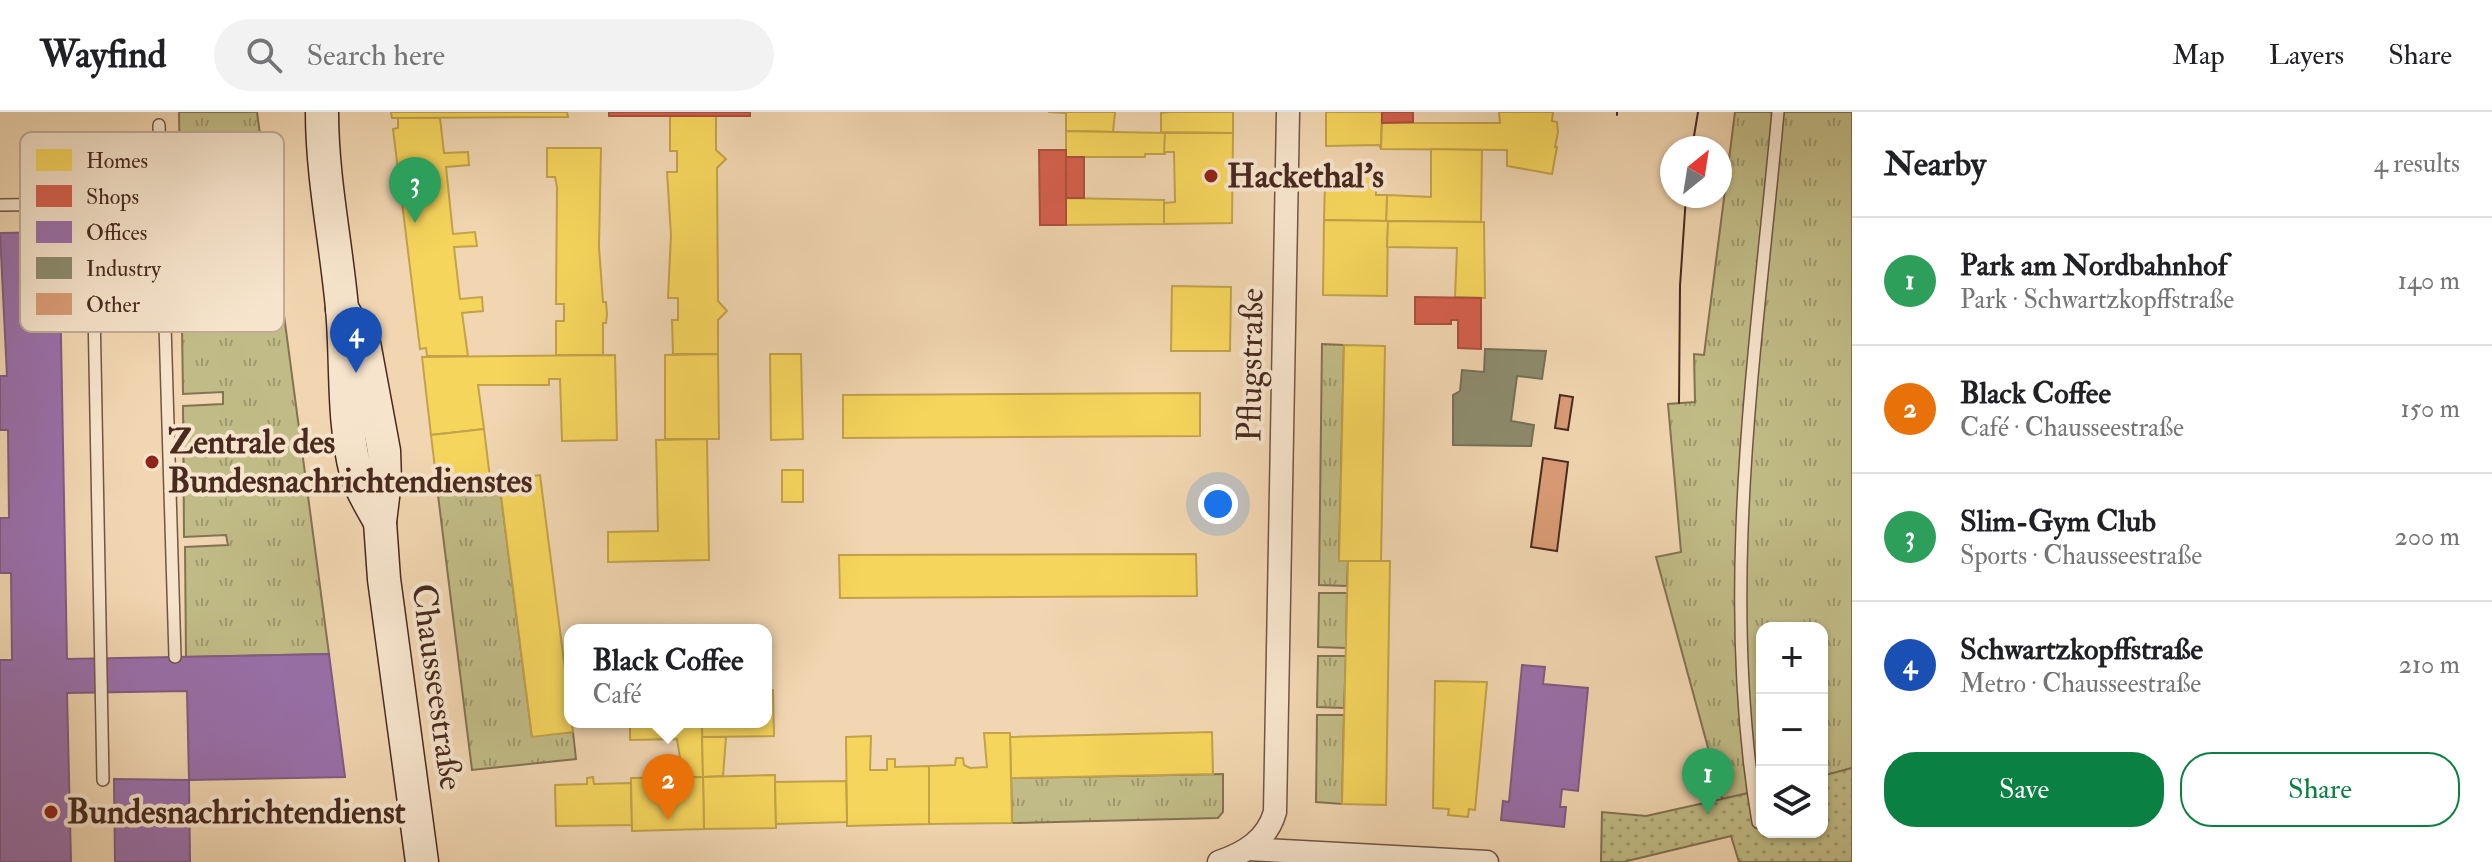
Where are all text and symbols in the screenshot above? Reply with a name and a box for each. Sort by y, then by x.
search box [214,19,774,91]
text: Wayfind [40,31,166,79]
icon: search [242,33,286,77]
text: Search here [306,37,445,74]
text: Map [2172,38,2225,73]
text: Layers [2269,38,2344,73]
text: Share [2388,38,2452,73]
legend [20,132,284,332]
north arrow [1660,136,1732,208]
text: Nearby [1884,143,1986,186]
text: Homes [86,147,148,175]
text: 4 results [2374,148,2460,180]
place label: Hackethal's [1227,155,1384,198]
pin: 3 [389,157,441,223]
marker: Hackethal's [1202,167,1220,185]
text: Shops [86,183,139,212]
text: Offices [86,219,147,247]
text: Park am Nordbahnhof [1960,247,2227,284]
text: Industry [86,255,161,283]
text: 1 [1905,265,1915,297]
text: 140 m [2398,265,2460,297]
text: Park · Schwartzkopffstraße [1960,284,2234,316]
street label: Pflugstraße [1228,288,1274,442]
text: Other [86,291,141,319]
pin: 4 [330,307,382,373]
text: Black Coffee [1960,375,2111,412]
text: 2 [1903,393,1917,425]
text: 150 m [2401,393,2460,425]
text: Café · Chausseestraße [1960,412,2184,444]
place label: Zentrale des Bundesnachrichtendienstes [168,421,533,503]
marker: Zentrale des Bundesnachrichtendienstes [143,453,161,471]
your location [1198,484,1238,524]
text: Slim-Gym Club [1960,503,2156,540]
text: 3 [1905,521,1915,553]
text: 200 m [2395,521,2460,553]
text: Sports · Chausseestraße [1960,540,2202,572]
street label: Chausseestraße [401,581,473,793]
map controls [1756,622,1828,838]
button: + [1756,622,1828,694]
popup [564,624,772,728]
text: Schwartzkopffstraße [1960,631,2203,668]
text: Black Coffee [593,642,743,679]
text: 4 [1903,649,1917,681]
text: 210 m [2399,649,2460,681]
text: Metro · Chausseestraße [1960,668,2201,700]
text: Café [593,679,641,711]
button: − [1756,694,1828,766]
pin: 1 [1682,748,1734,814]
button: Save [1884,752,2164,827]
button: Share [2180,752,2460,827]
pin: 2 [642,754,694,820]
button: layers [1756,766,1828,838]
place label: Bundesnachrichtendienst [67,791,406,834]
marker: Bundesnachrichtendienst [42,803,60,821]

